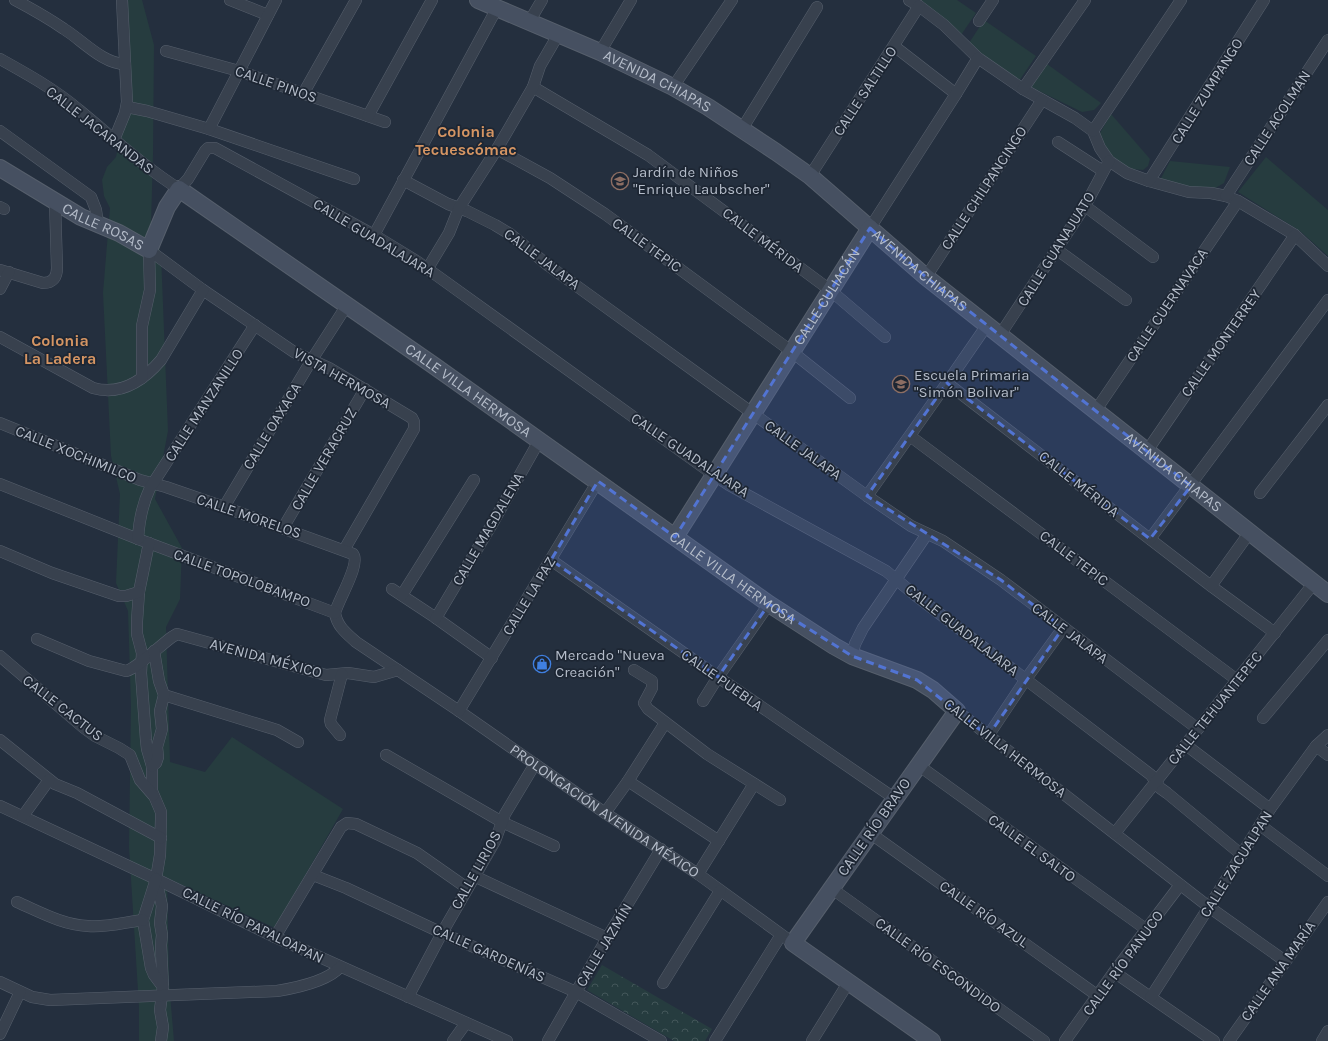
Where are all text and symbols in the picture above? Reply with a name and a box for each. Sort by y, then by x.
street label: CALLE ZUMPANGO [1167,35,1247,147]
street label: CALLE SALTILLO [829,43,901,139]
street label: AVENIDA CHIAPAS [600,46,715,116]
street label: CALLE PINOS [233,62,319,106]
street label: CALLE ACOLMAN [1240,67,1314,169]
street label: CALLE JACARANDAS [42,82,158,178]
district label: Colonia Tecuescómac [415,122,517,159]
street label: CALLE CHILPANCINGO [937,123,1031,253]
place label: Jardín de Niños "Enrique Laubscher" [633,163,770,198]
school or university icon: Jardín de Niños "Enrique Laubscher" [610,171,630,191]
street label: CALLE GUANAJUATO [1013,188,1099,310]
street label: CALLE GUADALAJARA [310,195,438,282]
street label: CALLE ROSAS [59,199,148,255]
street label: CALLE MÉRIDA [719,204,807,277]
street label: CALLE TEPIC [609,214,685,276]
street label: CALLE JALAPA [500,225,584,294]
street label: AVENIDA CHIAPAS [868,225,971,315]
street label: CALLE CUERNAVACA [1122,244,1212,365]
street label: CALLE CULIACÁN [789,245,864,348]
street label: CALLE MONTERREY [1177,285,1265,400]
district label: Colonia La Ladera [24,331,96,368]
street label: CALLE VILLA HERMOSA [402,339,535,441]
street label: VISTA HERMOSA [290,344,394,412]
street label: CALLE MANZANILLO [161,345,247,465]
place label: Escuela Primaria "Simón Bolivar" [914,366,1030,401]
school or university icon: Escuela Primaria "Simón Bolivar" [891,374,911,394]
street label: CALLE OAXACA [239,379,305,473]
street label: CALLE VERACRUZ [287,404,361,514]
street label: CALLE GUADALAJARA [628,409,753,501]
street label: CALLE JALAPA [761,416,845,484]
street label: CALLE XOCHIMILCO [13,421,139,487]
street label: AVENIDA CHIAPAS [1121,428,1226,516]
street label: CALLE MÉRIDA [1035,447,1123,521]
street label: CALLE MAGDALENA [448,469,528,589]
street label: CALLE MORELOS [194,490,304,542]
street label: CALLE TEPIC [1036,526,1112,590]
street label: CALLE VILLA HERMOSA [666,527,800,628]
street label: CALLE TOPOLOBAMPO [171,545,313,611]
street label: CALLE LA PAZ [499,553,559,638]
street label: CALLE GUADALAJARA [902,580,1022,680]
street label: CALLE JALAPA [1028,599,1112,668]
street label: AVENIDA MÉXICO [208,634,324,682]
street label: CALLE PUEBLA [678,645,767,715]
place label: Mercado "Nueva Creación" [555,646,665,681]
street label: CALLE TEHUANTEPEC [1164,648,1266,768]
shop icon: Mercado "Nueva Creación" [532,654,552,674]
street label: CALLE CACTUS [19,671,107,745]
street label: CALLE VILLA HERMOSA [940,695,1070,802]
street label: PROLONGACIÓN AVENIDA MÉXICO [506,740,703,881]
street label: CALLE RÍO BRAVO [834,775,914,879]
street label: CALLE ZACUALPAN [1196,807,1276,921]
street label: CALLE EL SALTO [985,810,1079,886]
street label: CALLE LIRIOS [447,828,505,912]
street label: CALLE RÍO AZUL [936,877,1032,951]
street label: CALLE RÍO PAPALOAPAN [179,883,327,967]
street label: CALLE JAZMÍN [572,900,636,990]
street label: CALLE RÍO PANUCO [1079,907,1167,1019]
street label: CALLE RÍO ESCONDIDO [872,913,1004,1017]
street label: CALLE ANA MARÍA [1237,917,1319,1025]
street label: CALLE GARDENÍAS [430,920,548,986]

